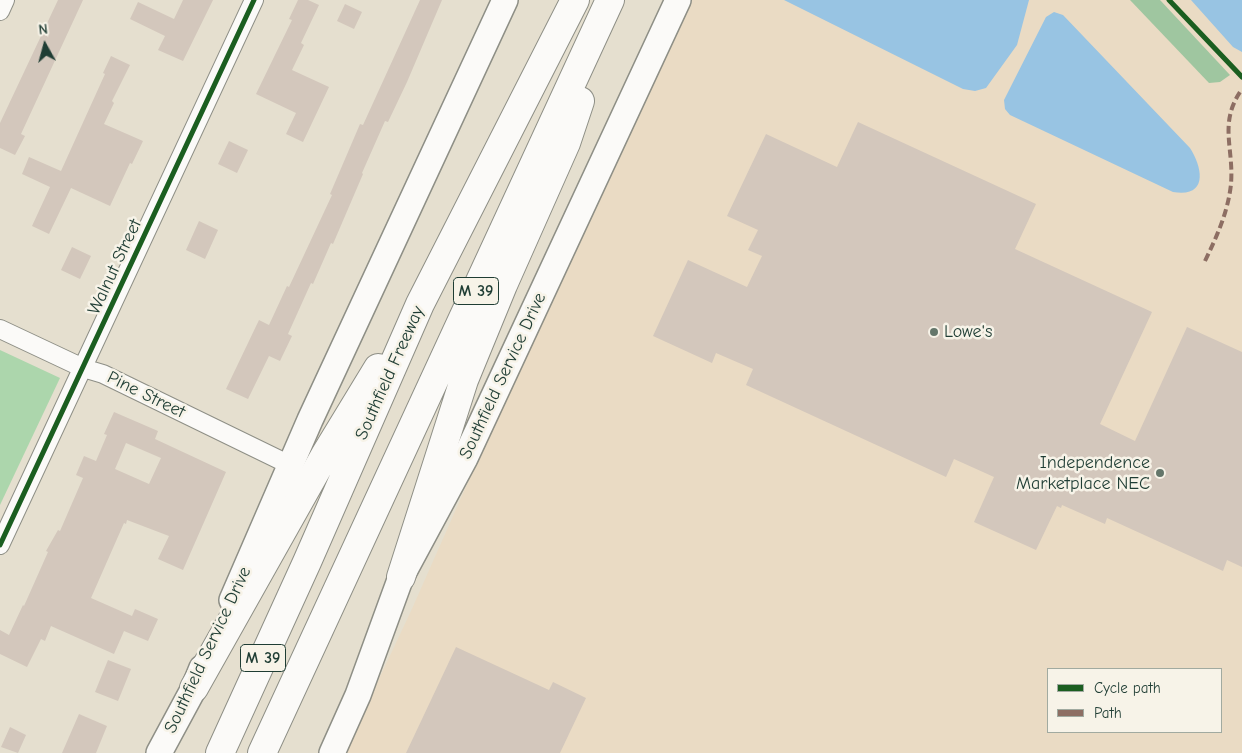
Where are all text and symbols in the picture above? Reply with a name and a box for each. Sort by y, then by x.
north arrow [20,20,70,70]
text: N [38,21,49,39]
street label: Walnut Street [83,216,147,318]
road number: M 39 [454,278,498,304]
street label: Southfield Service Drive [455,289,551,463]
street label: Southfield Freeway [351,303,429,443]
place label: Lowe's [944,321,993,343]
marker: Lowe's [928,326,940,338]
street label: Pine Street [103,367,189,423]
place label: Independence Marketplace NEC [1016,452,1150,494]
marker: Independence Marketplace NEC [1154,467,1166,479]
street label: Southfield Service Drive [160,563,256,737]
road number: M 39 [240,644,286,671]
legend [1047,668,1222,733]
text: Cycle path [1094,679,1161,697]
text: Path [1094,704,1122,722]

